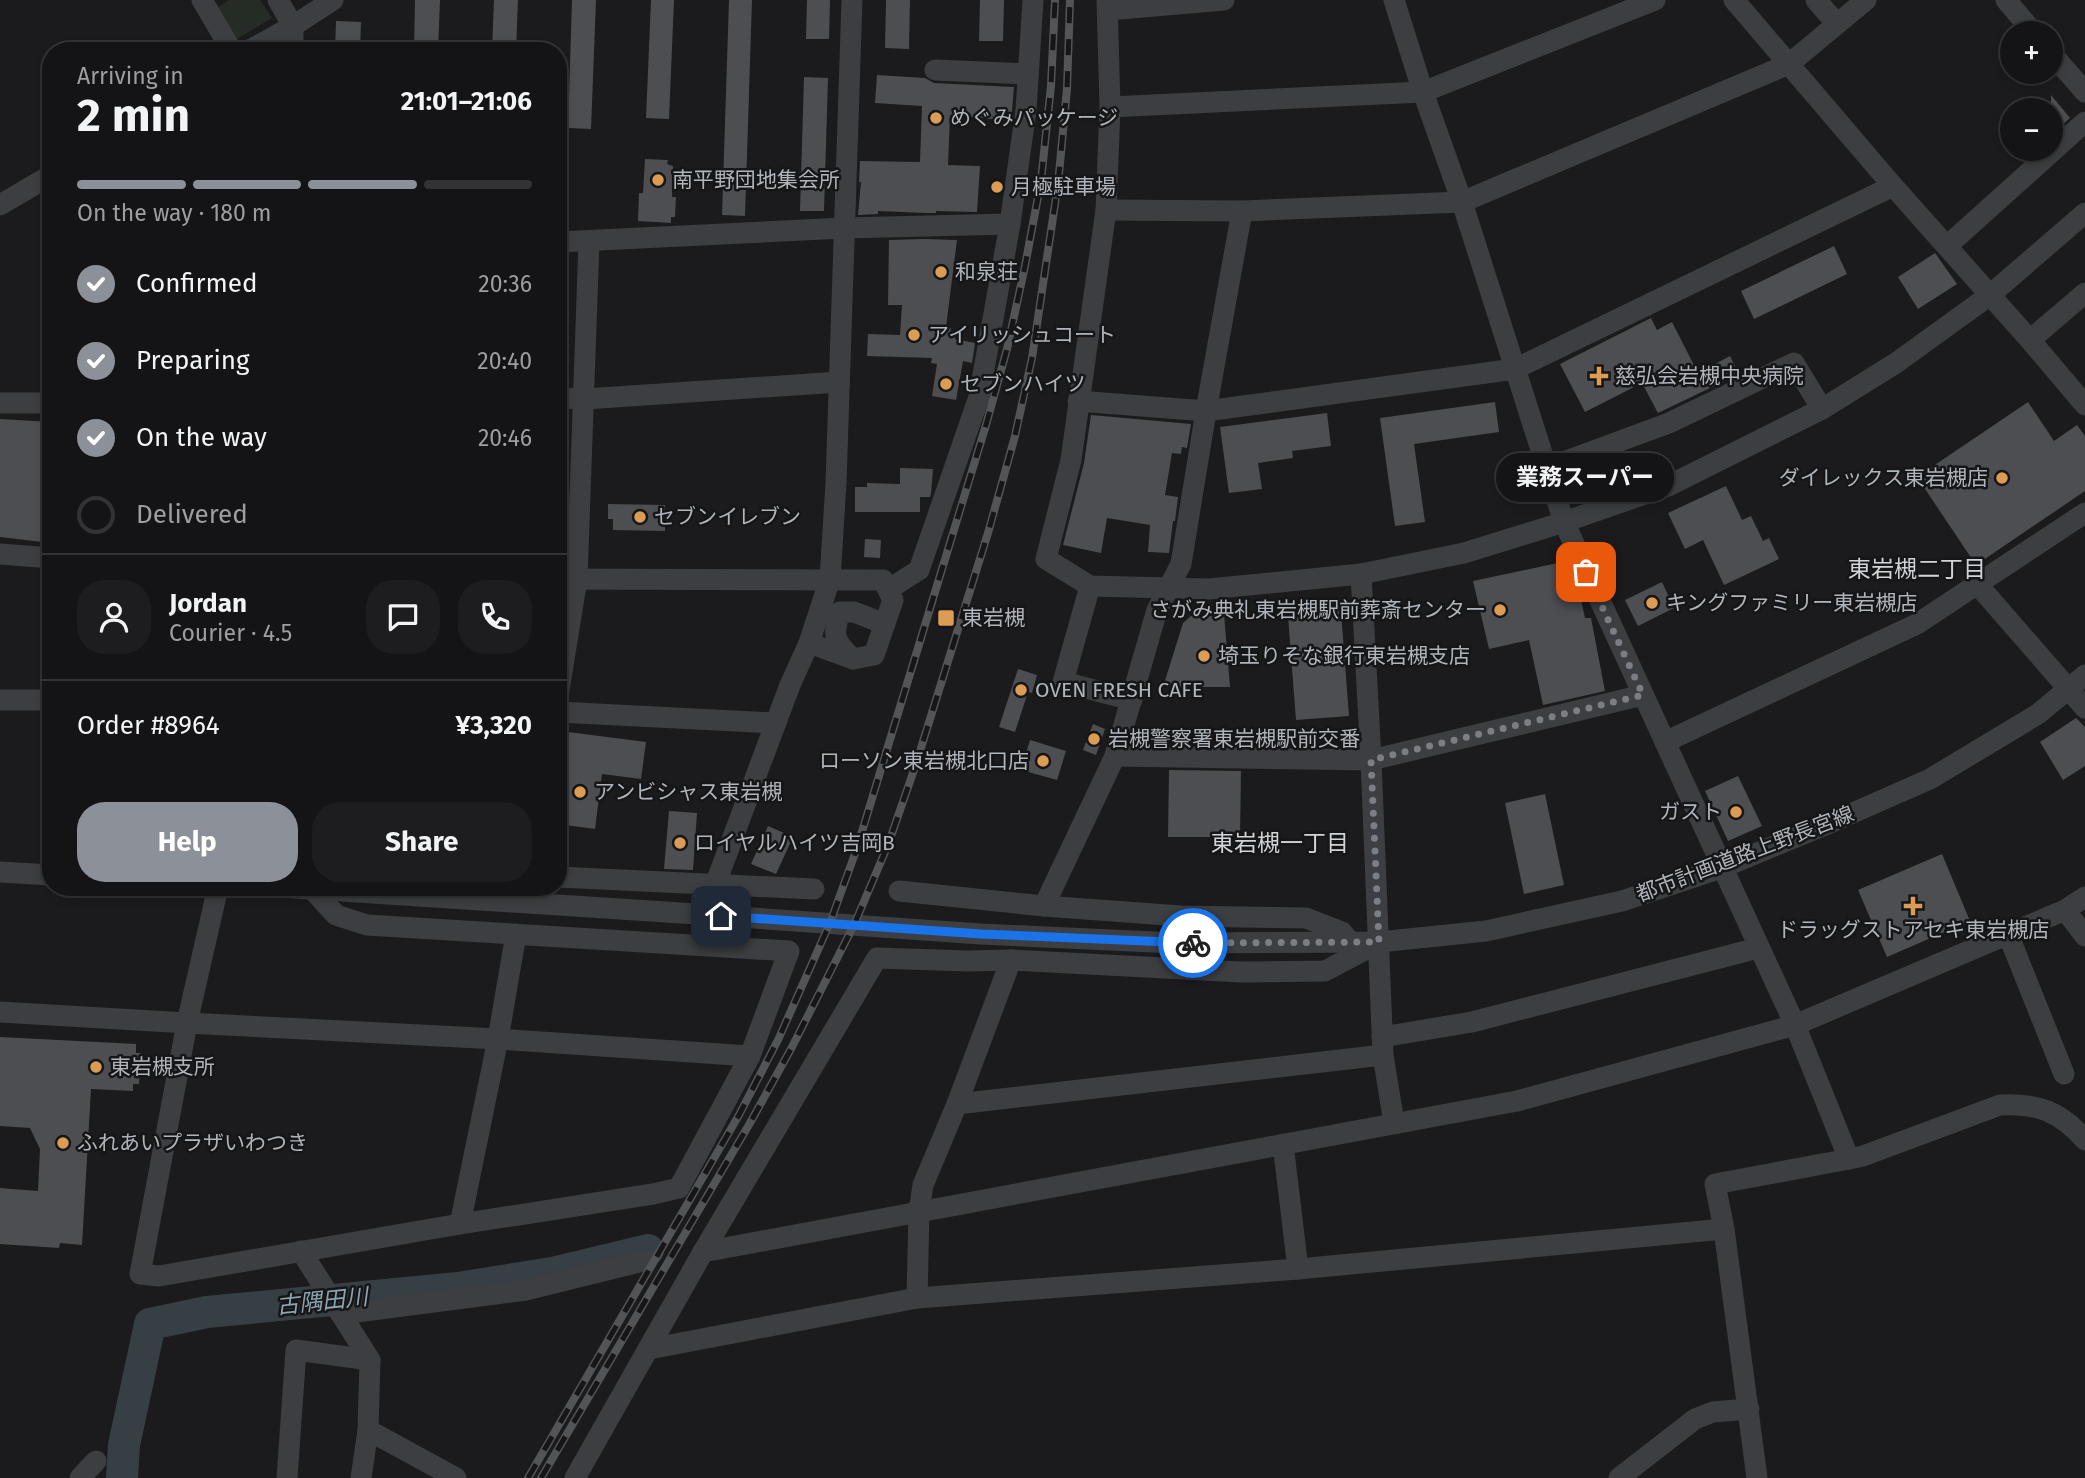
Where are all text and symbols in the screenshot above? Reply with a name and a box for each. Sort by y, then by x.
map controls [2000,21,2063,161]
button: + [2000,21,2063,84]
text: Arriving in [77,62,184,90]
text: 21:01–21:06 [401,86,532,117]
text: 2 min [77,88,190,143]
button: − [2000,98,2063,161]
place label: めぐみパッケージ [950,105,1118,131]
marker: めぐみパッケージ [928,110,944,126]
place label: 南平野団地集会所 [672,167,840,193]
marker: 南平野団地集会所 [650,172,666,188]
place label: 月極駐車場 [1011,174,1116,200]
marker: 月極駐車場 [989,179,1005,195]
text: On the way · 180 m [77,199,272,227]
place label: 和泉荘 [955,259,1018,285]
marker: 和泉荘 [933,264,949,280]
icon: check [77,265,115,303]
text: Confirmed [136,268,257,299]
text: 20:36 [478,270,532,298]
place label: アイリッシュコート [928,322,1116,348]
marker: アイリッシュコート [906,327,922,343]
icon: check [77,342,115,380]
text: Preparing [136,345,249,376]
text: 20:40 [477,347,532,375]
place label: 慈弘会岩槻中央病院 [1615,363,1804,389]
marker: 慈弘会岩槻中央病院 [1589,366,1609,386]
place label: セブンハイツ [960,371,1086,397]
marker: セブンハイツ [938,376,954,392]
icon: check [77,419,115,457]
text: On the way [136,422,267,453]
text: 20:46 [478,424,532,452]
callout: 業務スーパー [1497,453,1675,502]
text: 業務スーパー [1516,463,1654,491]
place label: ダイレックス東岩槻店 [1779,465,1988,491]
marker: ダイレックス東岩槻店 [1994,470,2010,486]
text: Delivered [136,499,248,530]
place label: セブンイレブン [654,504,801,530]
marker: セブンイレブン [632,509,648,525]
pin [1556,542,1616,602]
icon: bag [1567,553,1605,591]
district label: 東岩槻二丁目 [1848,555,1986,583]
button: person [77,580,151,654]
button: chat [366,580,440,654]
button: phone [458,580,532,654]
text: Jordan [169,588,247,619]
place label: キングファミリー東岩槻店 [1666,590,1917,616]
marker: キングファミリー東岩槻店 [1644,595,1660,611]
place label: さがみ典礼東岩槻駅前葬斎センター [1150,597,1486,623]
marker: さがみ典礼東岩槻駅前葬斎センター [1492,602,1508,618]
place label: 東岩槻 [962,605,1025,631]
marker: 東岩槻 [936,608,956,628]
text: Courier · 4.5 [169,619,292,647]
place label: 埼玉りそな銀行東岩槻支店 [1218,643,1470,669]
marker: 埼玉りそな銀行東岩槻支店 [1196,648,1212,664]
place label: OVEN FRESH CAFE [1035,677,1203,703]
marker: OVEN FRESH CAFE [1013,682,1029,698]
text: Order #8964 [77,710,220,741]
text: ¥3,320 [456,710,532,741]
place label: 岩槻警察署東岩槻駅前交番 [1108,726,1360,752]
marker: 岩槻警察署東岩槻駅前交番 [1086,731,1102,747]
place label: ローソン東岩槻北口店 [819,748,1029,774]
marker: ローソン東岩槻北口店 [1035,753,1051,769]
place label: アンビシャス東岩槻 [594,779,782,805]
marker: アンビシャス東岩槻 [572,784,588,800]
place label: ガスト [1659,799,1722,825]
street label: 都市計画道路上野長宮線 [1633,800,1857,908]
button: Help [77,802,298,882]
button: Share [312,802,532,882]
marker: ガスト [1728,804,1744,820]
district label: 東岩槻一丁目 [1211,829,1349,857]
place label: ロイヤルハイツ吉岡B [694,830,895,856]
marker: ロイヤルハイツ吉岡B [672,835,688,851]
pin [691,886,751,946]
icon: home [702,897,740,935]
marker: ドラッグストアセキ東岩槻店 [1905,898,1921,914]
courier [1158,908,1228,978]
place label: ドラッグストアセキ東岩槻店 [1777,917,2049,943]
icon: bike [1174,924,1212,962]
place label: 東岩槻支所 [110,1054,215,1080]
marker: 東岩槻支所 [88,1059,104,1075]
place label: ふれあいプラザいわつき [77,1130,308,1156]
marker: ふれあいプラザいわつき [55,1135,71,1151]
water label: 古隅田川 [275,1282,372,1320]

